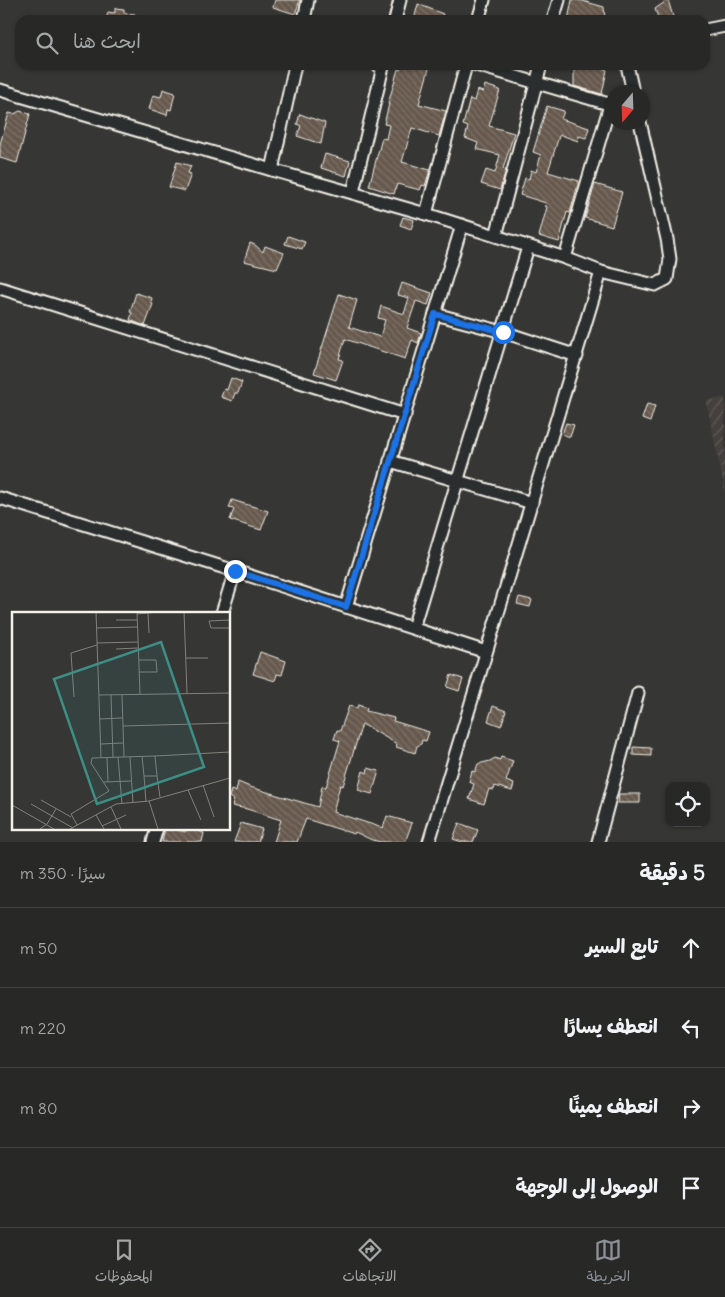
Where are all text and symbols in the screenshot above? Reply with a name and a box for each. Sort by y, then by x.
search box [15,15,710,70]
icon: search [33,29,61,57]
text: ابحث هنا [73,29,141,53]
north arrow [605,85,650,130]
route start [492,321,515,344]
route end [224,560,247,583]
inset map [12,612,230,829]
map controls [665,782,710,827]
button: locate [665,782,710,827]
text: 5 دقيقة [639,859,705,886]
text: سيرًا · 350 m [20,863,106,883]
text: تابع السير [586,934,658,958]
icon: ahead [677,934,705,962]
text: 50 m [20,938,58,958]
text: انعطف يسارًا [564,1014,658,1038]
icon: left [677,1014,705,1042]
text: 220 m [20,1018,66,1038]
text: انعطف يمينًا [569,1094,658,1118]
icon: right [677,1094,705,1122]
text: 80 m [20,1098,58,1118]
text: الوصول إلى الوجهة [515,1174,658,1198]
icon: arrive [677,1174,705,1202]
tab: المحفوظات [95,1236,153,1289]
tab: الاتجاهات [342,1236,397,1289]
tab: الخريطة [586,1236,630,1289]

